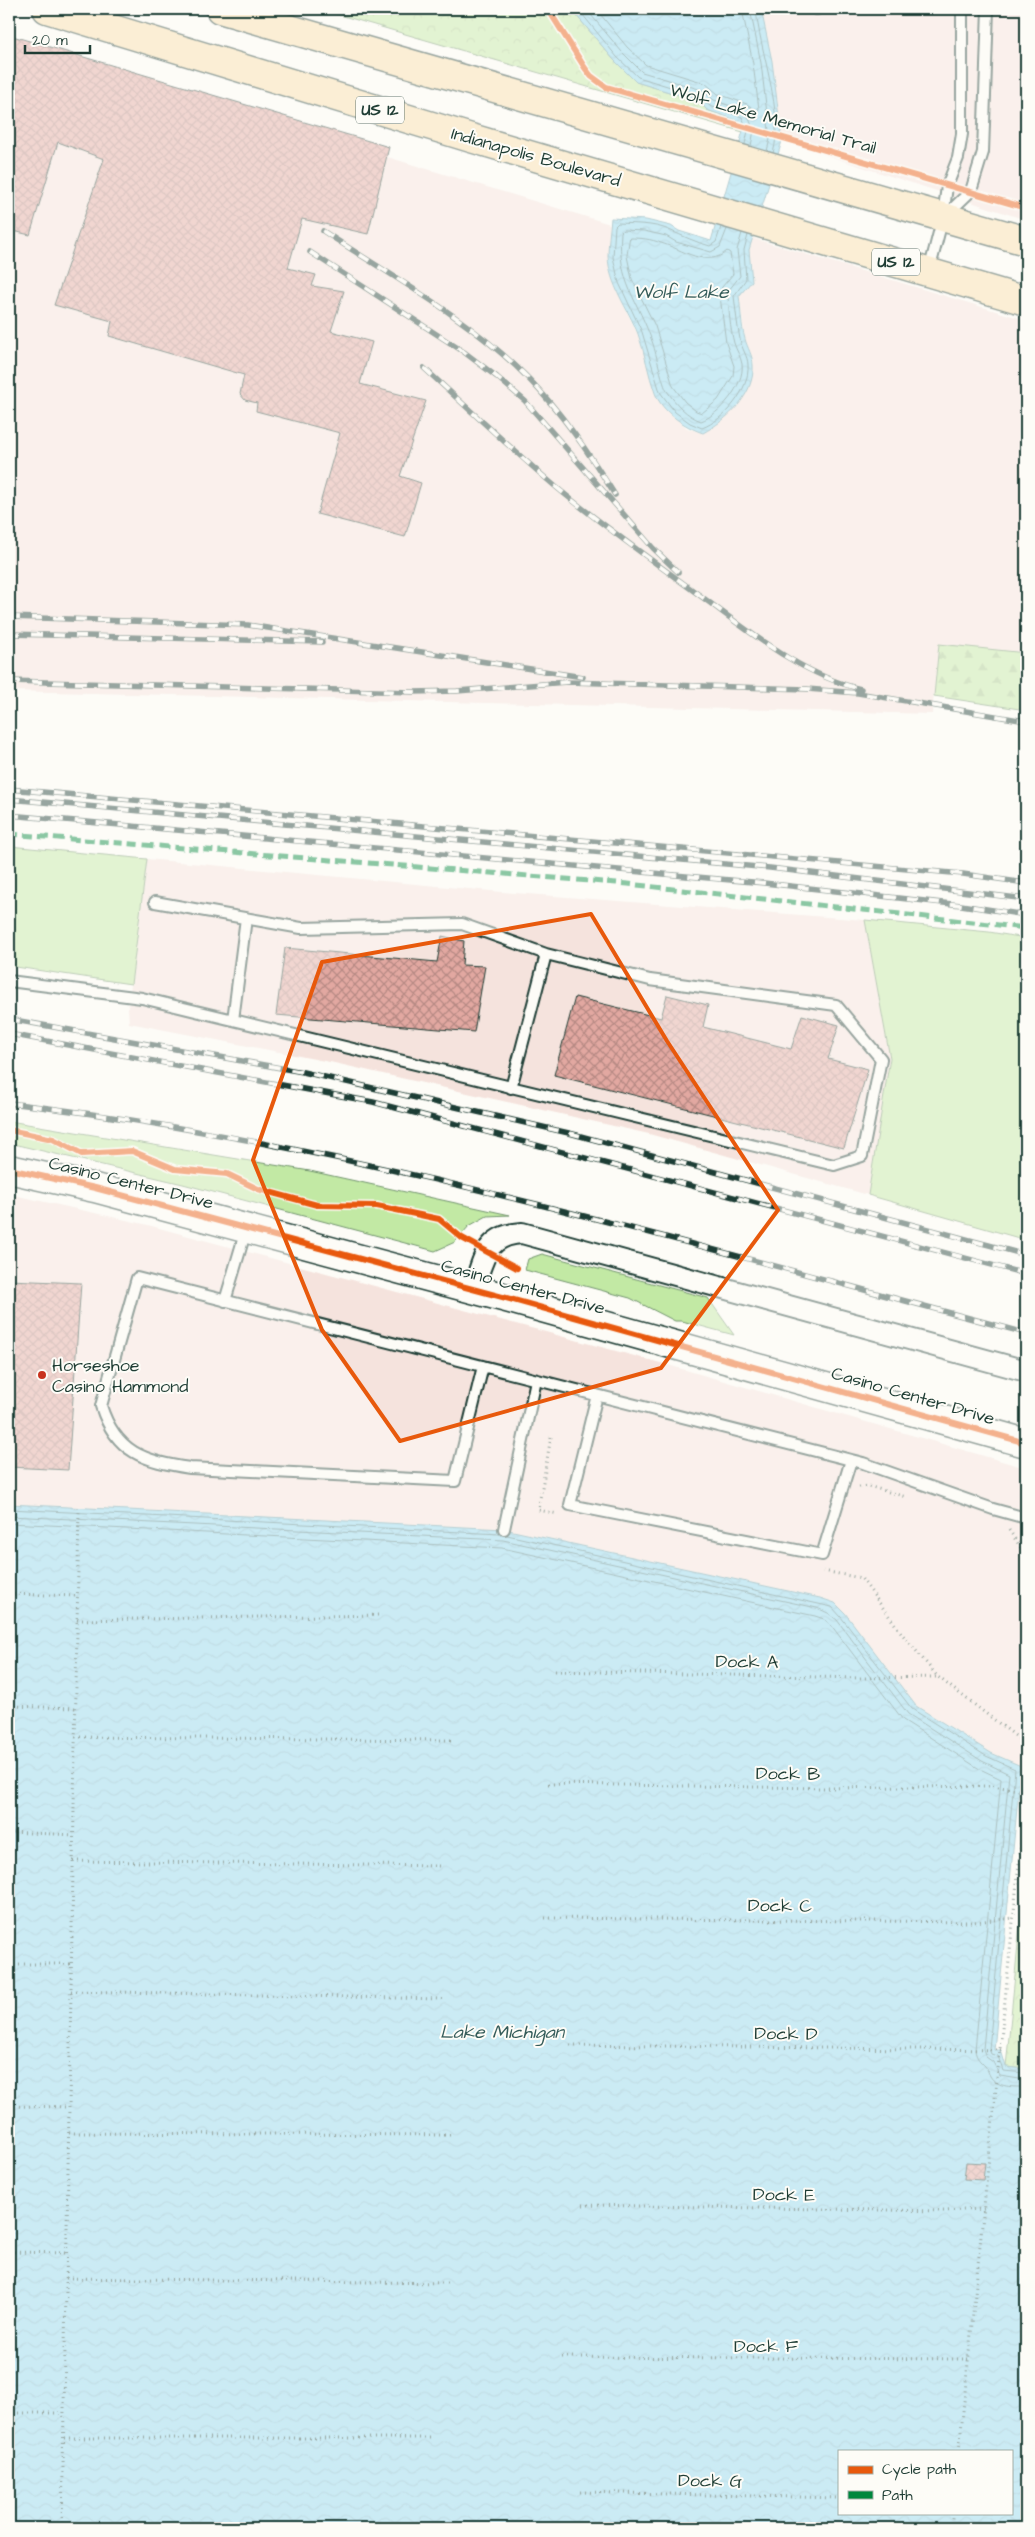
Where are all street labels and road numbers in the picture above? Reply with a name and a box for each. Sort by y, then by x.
street label: Wolf Lake Memorial Trail [667,78,879,161]
road number: US 12 [356,96,404,124]
street label: Indianapolis Boulevard [448,121,624,193]
road number: US 12 [872,248,920,276]
street label: Casino Center Drive [46,1150,216,1216]
street label: Casino Center Drive [438,1253,608,1321]
street label: Casino Center Drive [828,1361,998,1431]
street label: Dock A [715,1649,779,1675]
street label: Dock B [756,1761,821,1787]
street label: Dock C [748,1893,813,1919]
street label: Dock D [754,2021,818,2047]
street label: Dock E [753,2182,816,2208]
street label: Dock F [734,2334,798,2359]
street label: Dock G [678,2468,743,2494]

